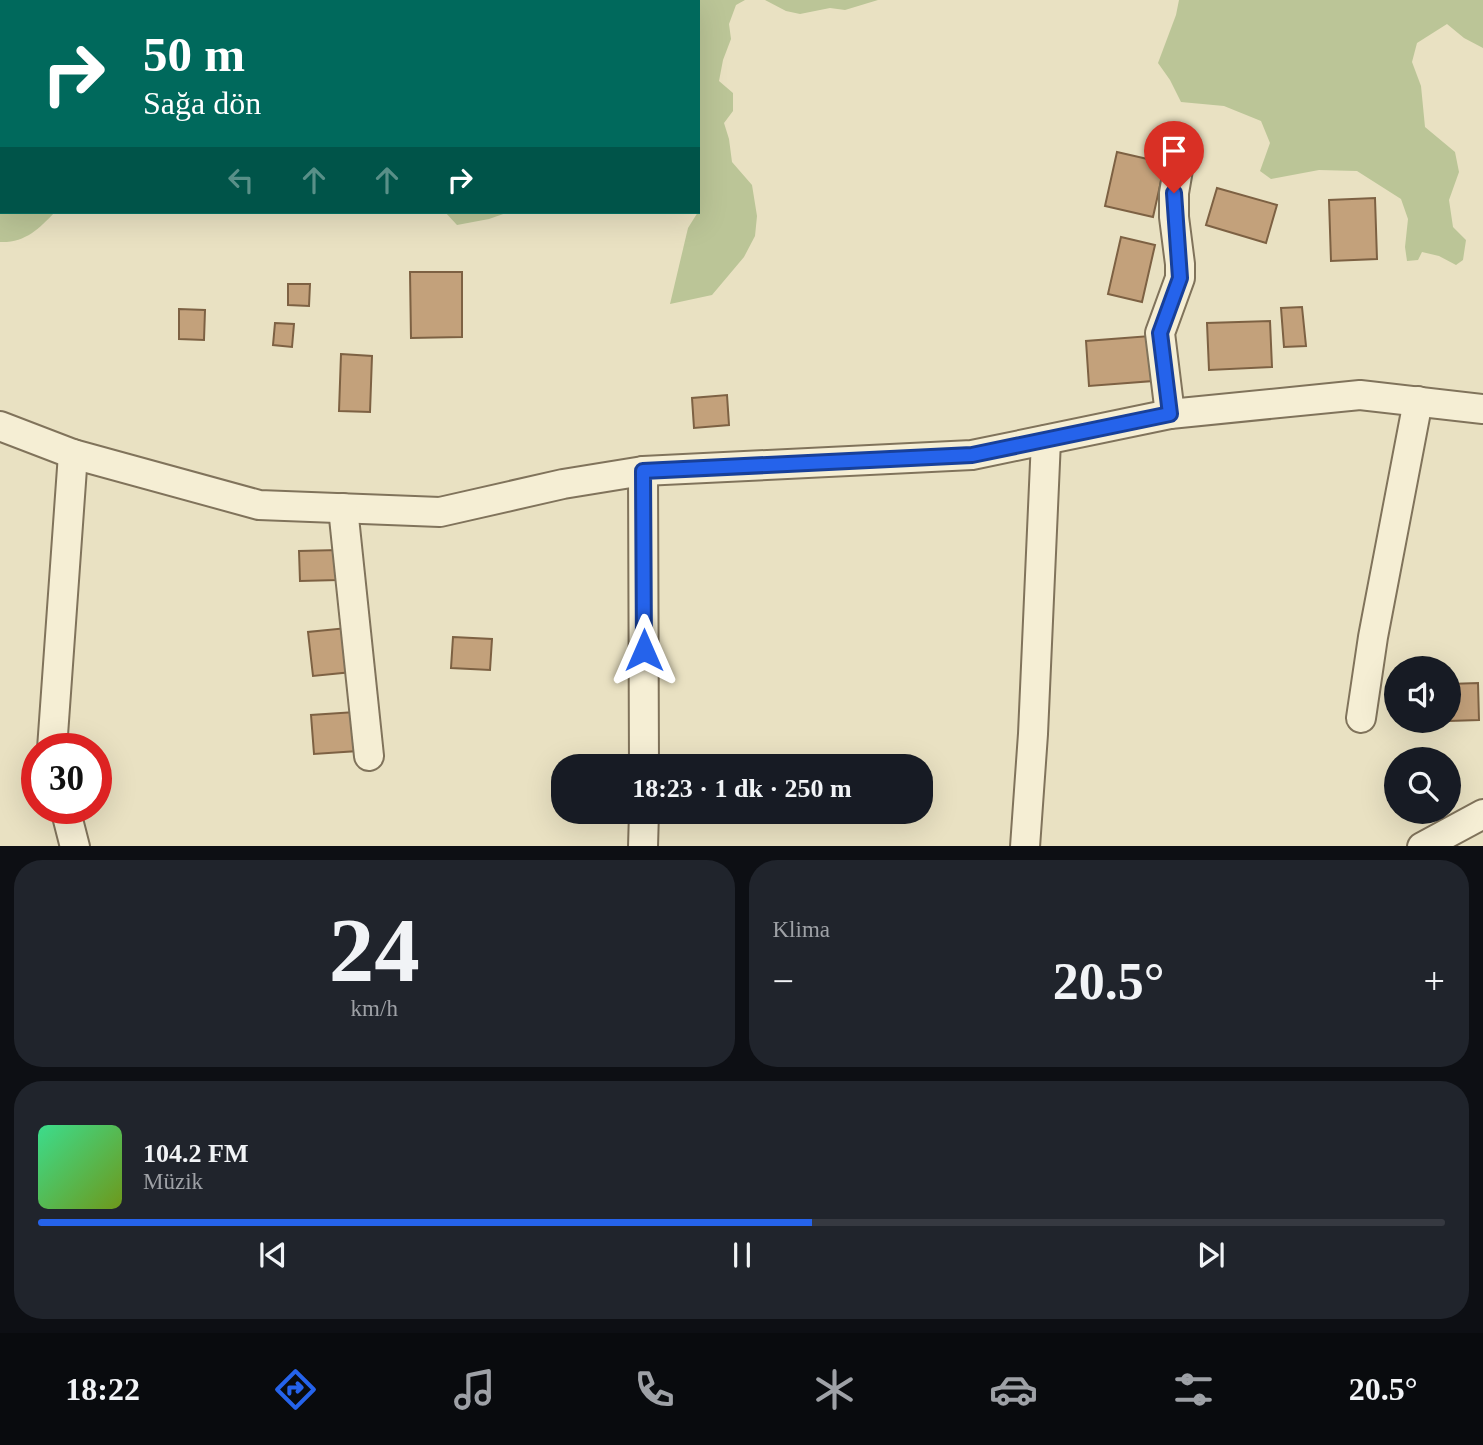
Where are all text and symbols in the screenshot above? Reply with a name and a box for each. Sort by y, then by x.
text: 50 m [143,27,245,82]
icon: right [28,28,119,119]
text: Sağa dön [143,85,261,121]
pin [1144,121,1204,193]
icon: arrive [1155,132,1193,170]
icon: left [222,161,260,199]
icon: ahead [295,161,333,199]
icon: ahead [368,161,406,199]
icon: right [441,161,479,199]
position arrow [607,613,681,687]
map controls [1384,656,1461,824]
button: sound [1384,656,1461,733]
speed limit sign: 30 [21,733,112,824]
button: search [1384,747,1461,824]
text: 18:23 · 1 dk · 250 m [632,774,852,803]
text: 24 [329,900,420,1001]
text: Klima [773,917,830,942]
text: 20.5° [1053,953,1165,1010]
text: − [773,960,794,1002]
text: + [1424,960,1445,1002]
text: km/h [351,996,398,1021]
text: 104.2 FM [143,1139,248,1168]
text: Müzik [143,1169,203,1194]
icon: previous [254,1236,292,1274]
icon: pause [723,1236,761,1274]
icon: next [1192,1236,1230,1274]
icon: directions [271,1365,320,1414]
icon: music [450,1365,499,1414]
icon: phone [630,1365,679,1414]
icon: climate [810,1365,859,1414]
icon: car [989,1365,1038,1414]
icon: filters [1169,1365,1218,1414]
text: 18:22 [65,1371,140,1407]
text: 20.5° [1349,1371,1418,1407]

